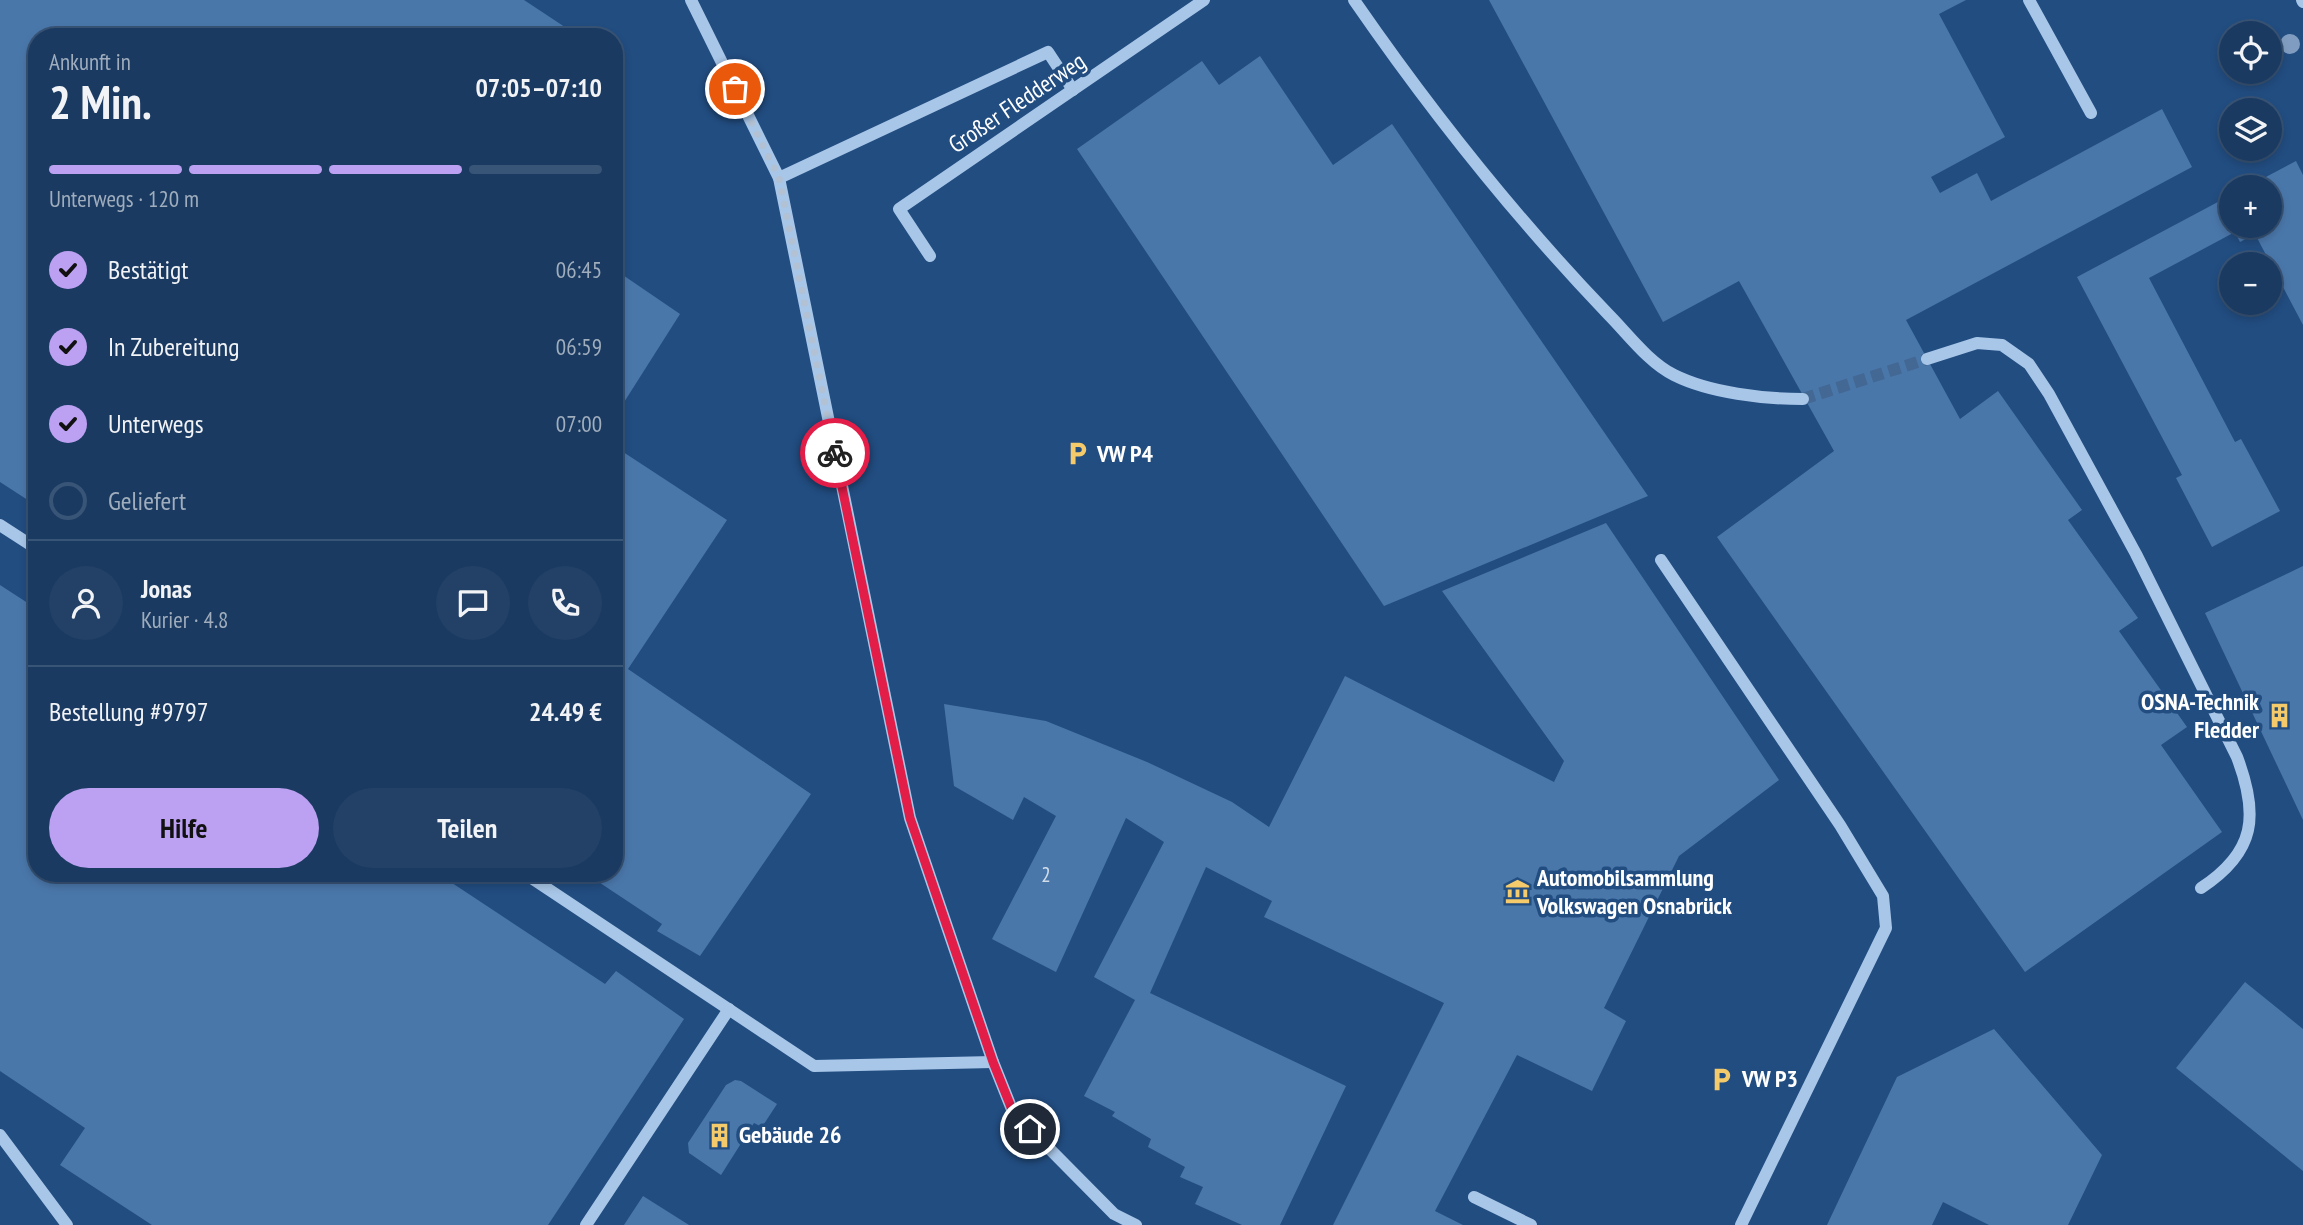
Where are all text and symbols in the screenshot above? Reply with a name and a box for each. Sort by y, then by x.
map controls [2219,21,2282,315]
button: locate [2219,21,2282,84]
street label: Großer Fledderweg [942,45,1091,160]
text: Ankunft in [49,47,131,76]
pin [705,59,765,119]
icon: bag [716,70,754,108]
text: 07:05–07:10 [475,71,602,104]
text: 2 Min. [49,72,152,132]
button: layers [2219,98,2282,161]
button: + [2219,175,2282,238]
text: Unterwegs · 120 m [49,184,199,213]
icon: check [49,251,87,289]
button: − [2219,252,2282,315]
text: Bestätigt [108,253,189,286]
text: 06:45 [556,255,602,284]
icon: check [49,328,87,366]
text: In Zubereitung [108,330,239,363]
text: 06:59 [556,332,602,361]
icon: check [49,405,87,443]
text: Unterwegs [108,407,203,440]
text: 07:00 [556,409,602,438]
courier [800,418,870,488]
icon: bike [816,434,854,472]
place label: VW P4 [1096,438,1153,469]
parking icon: VW P4 [1063,440,1091,468]
text: Geliefert [108,484,186,517]
button: person [49,566,123,640]
button: chat [436,566,510,640]
button: phone [528,566,602,640]
text: Jonas [141,572,192,605]
text: Kurier · 4.8 [141,605,228,634]
place label: OSNA-Technik Fledder [2141,686,2260,745]
text: Bestellung #9797 [49,695,209,728]
text: 24.49 € [529,695,602,728]
building icon: OSNA-Technik Fledder [2265,702,2293,730]
button: Hilfe [49,788,319,868]
button: Teilen [333,788,602,868]
house number: 2 [1041,861,1051,888]
place label: Automobilsammlung Volkswagen Osnabrück [1536,862,1732,921]
museum icon: Automobilsammlung Volkswagen Osnabrück [1503,878,1531,906]
place label: VW P3 [1741,1063,1798,1094]
parking icon: VW P3 [1708,1065,1736,1093]
pin [1000,1099,1060,1159]
icon: home [1011,1110,1049,1148]
place label: Gebäude 26 [739,1119,841,1150]
building icon: Gebäude 26 [705,1121,733,1149]

